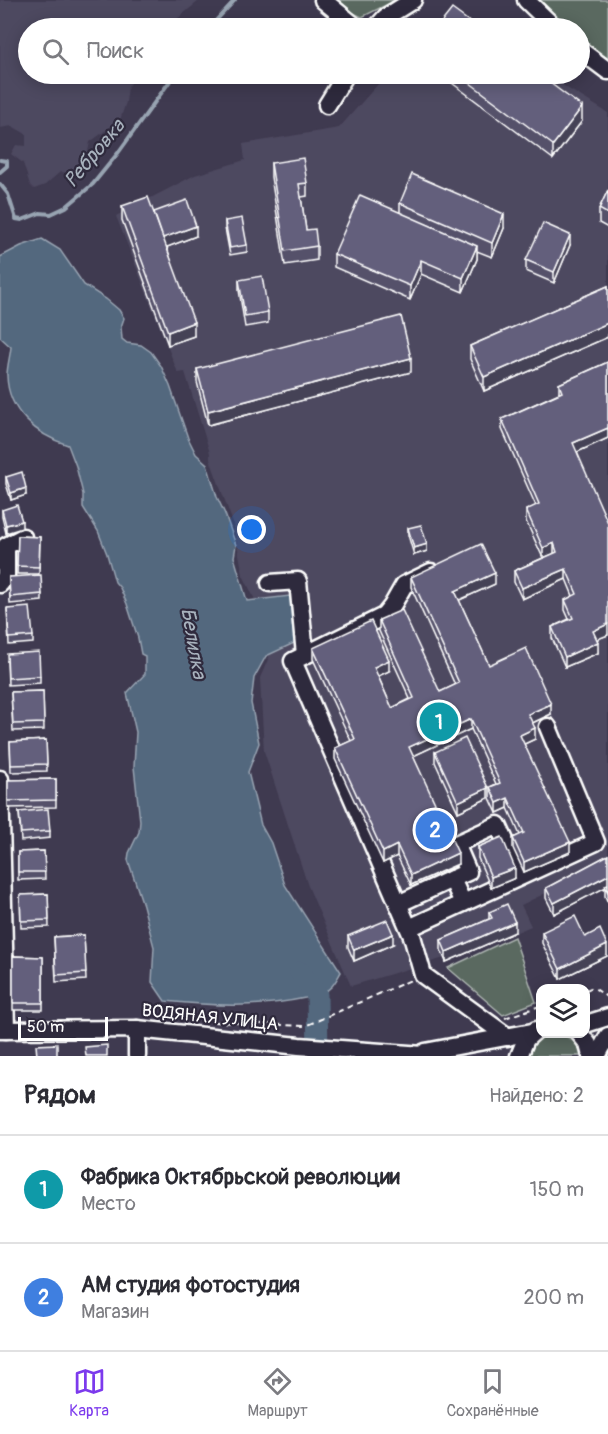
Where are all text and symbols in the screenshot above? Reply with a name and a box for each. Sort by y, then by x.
search box [18,18,590,84]
icon: search [39,35,72,68]
text: Поиск [87,37,144,65]
water label: Ребровка [59,113,131,192]
your location [237,515,266,544]
water label: Белилка [175,606,212,682]
pin: 1 [420,700,458,744]
pin: 2 [416,808,454,852]
map controls [536,984,590,1038]
button: layers [536,984,590,1038]
street label: ВОДЯНАЯ УЛИЦА [141,999,280,1036]
scale bar [18,1014,108,1042]
text: 50 m [27,1017,64,1037]
text: Рядом [24,1079,96,1111]
text: Найдено: 2 [489,1083,584,1108]
text: Фабрика Октябрьской революции [81,1163,400,1191]
text: 1 [40,1177,47,1202]
text: 150 m [530,1177,584,1202]
text: Место [81,1191,136,1216]
text: АМ студия фотостудия [81,1271,300,1299]
text: 2 [38,1285,49,1310]
text: 200 m [523,1285,584,1310]
text: Магазин [81,1299,149,1324]
tab: Карта [69,1365,109,1421]
tab: Маршрут [248,1365,308,1421]
tab: Сохранённые [446,1365,539,1421]

